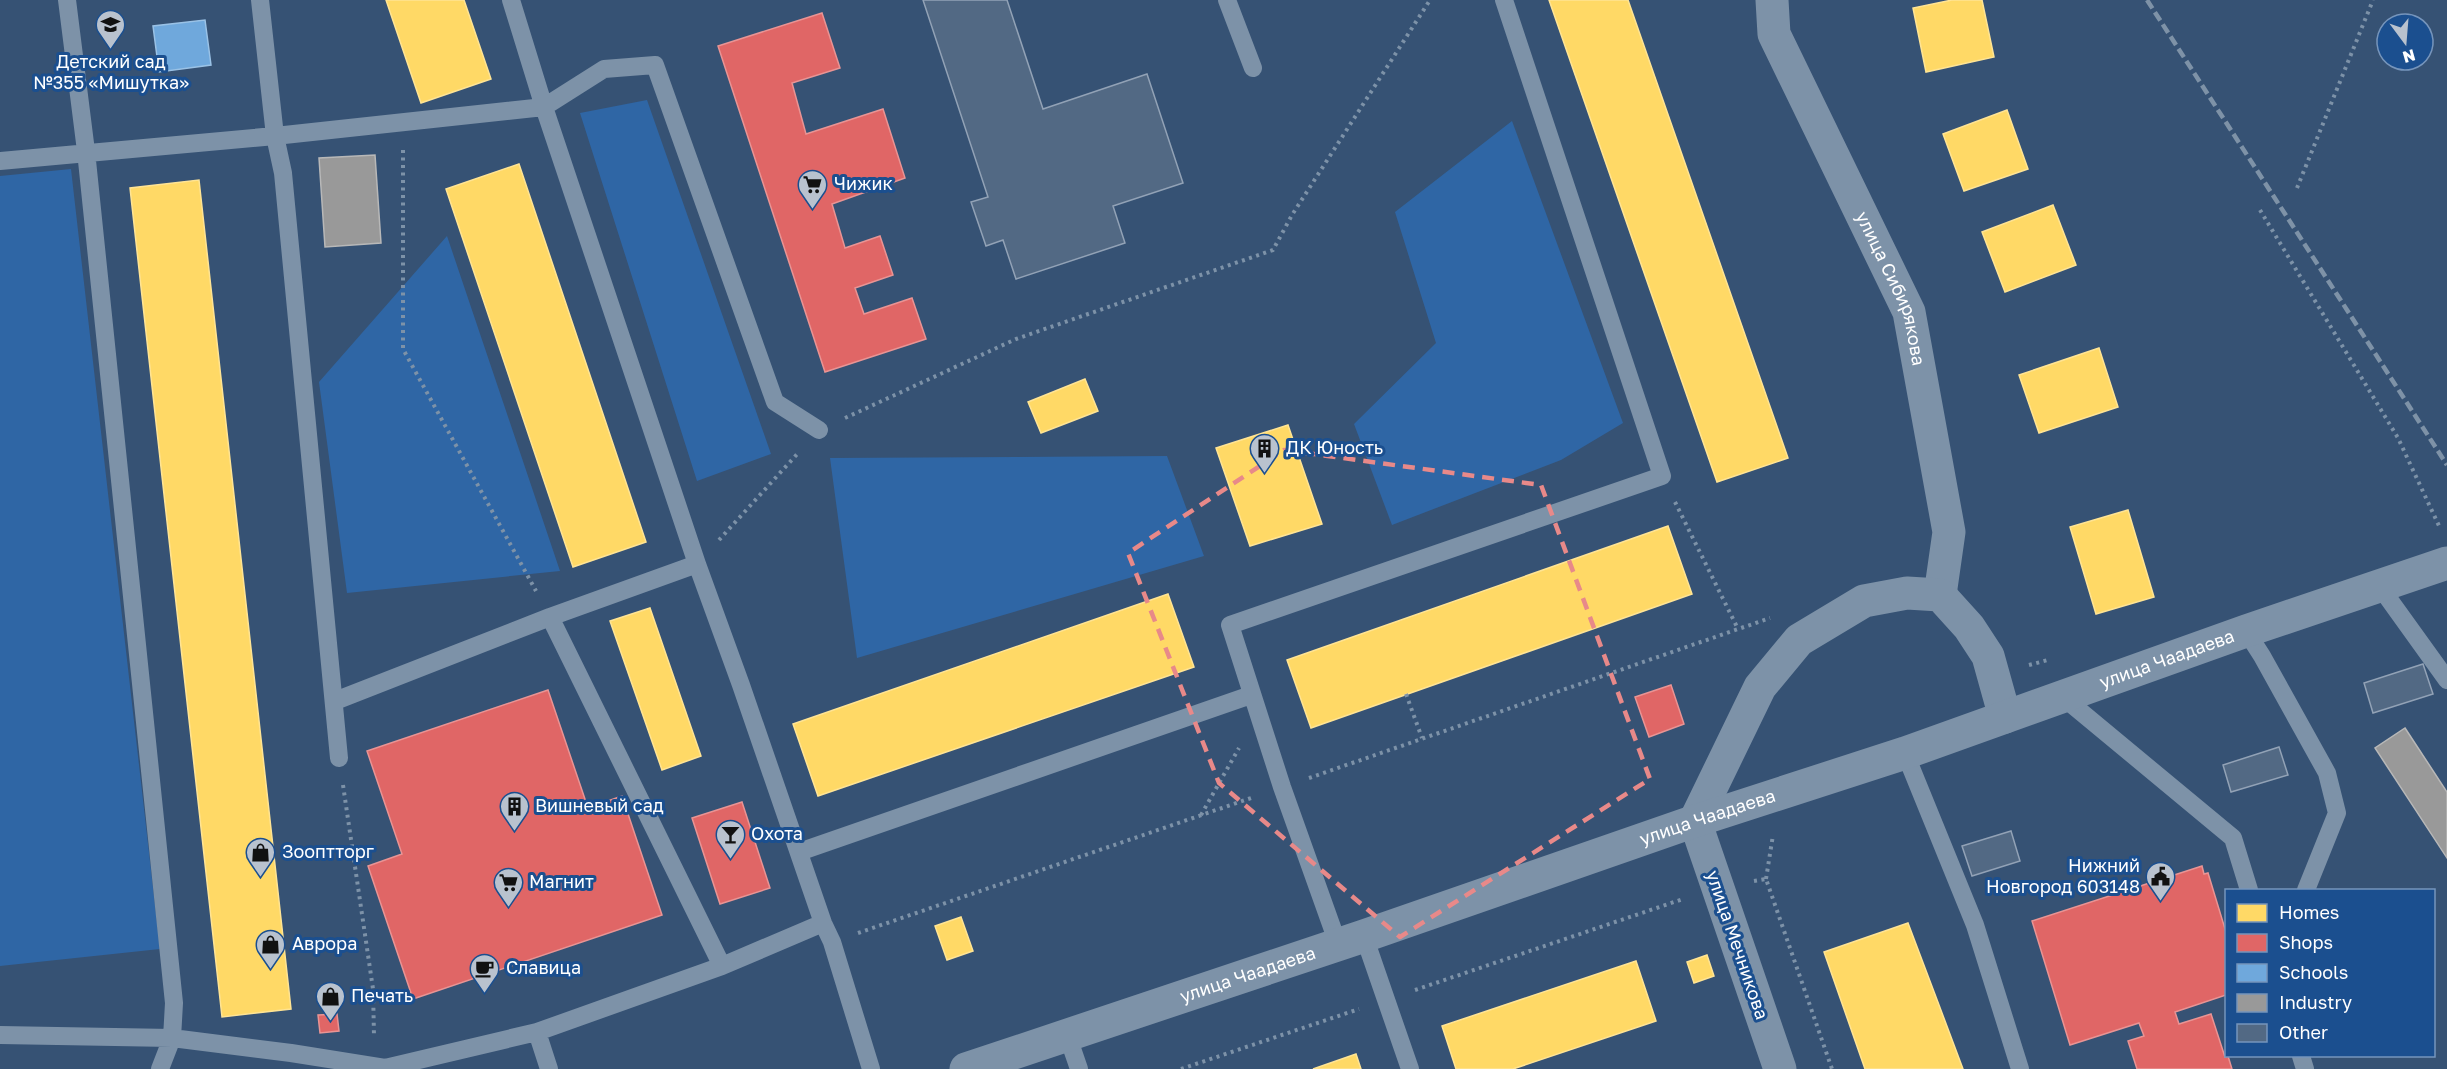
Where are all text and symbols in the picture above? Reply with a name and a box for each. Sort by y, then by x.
school or university icon: Детский сад №355 «Мишутка» [95,9,127,51]
north arrow [2375,12,2435,72]
text: N [2401,45,2418,68]
place label: Детский сад №355 «Мишутка» [33,50,189,93]
supermarket icon: Чижик [797,168,829,210]
place label: Чижик [834,172,893,194]
street label: улица Сибирякова [1852,207,1931,367]
building icon: ДК Юность [1249,432,1281,474]
place label: ДК Юность [1286,436,1383,458]
street label: улица Чаадаева [2096,624,2237,693]
street label: улица Чаадаева [1636,784,1778,849]
building icon: Вишневый сад [498,790,530,832]
place label: Вишневый сад [535,794,664,816]
bar icon: Охота [714,818,746,860]
place label: Охота [751,822,803,844]
shop icon: Зооптторг [245,836,277,878]
place label: Зооптторг [282,840,374,862]
place label: Нижний Новгород 603148 [1986,854,2140,897]
public building icon: Нижний Новгород 603148 [2145,860,2177,902]
supermarket icon: Магнит [492,866,524,908]
street label: улица Мечникова [1702,867,1774,1022]
place label: Магнит [529,870,594,892]
legend [2225,889,2435,1057]
text: Homes [2279,901,2339,923]
shop icon: Аврора [255,928,287,970]
text: Shops [2279,931,2333,953]
place label: Аврора [292,932,357,954]
street label: улица Чаадаева [1177,941,1318,1007]
cafe icon: Славица [469,952,501,994]
place label: Славица [506,956,581,978]
text: Schools [2279,961,2348,983]
shop icon: Печать [314,980,346,1022]
place label: Печать [351,984,413,1006]
text: Industry [2279,991,2352,1013]
text: Other [2279,1021,2328,1043]

